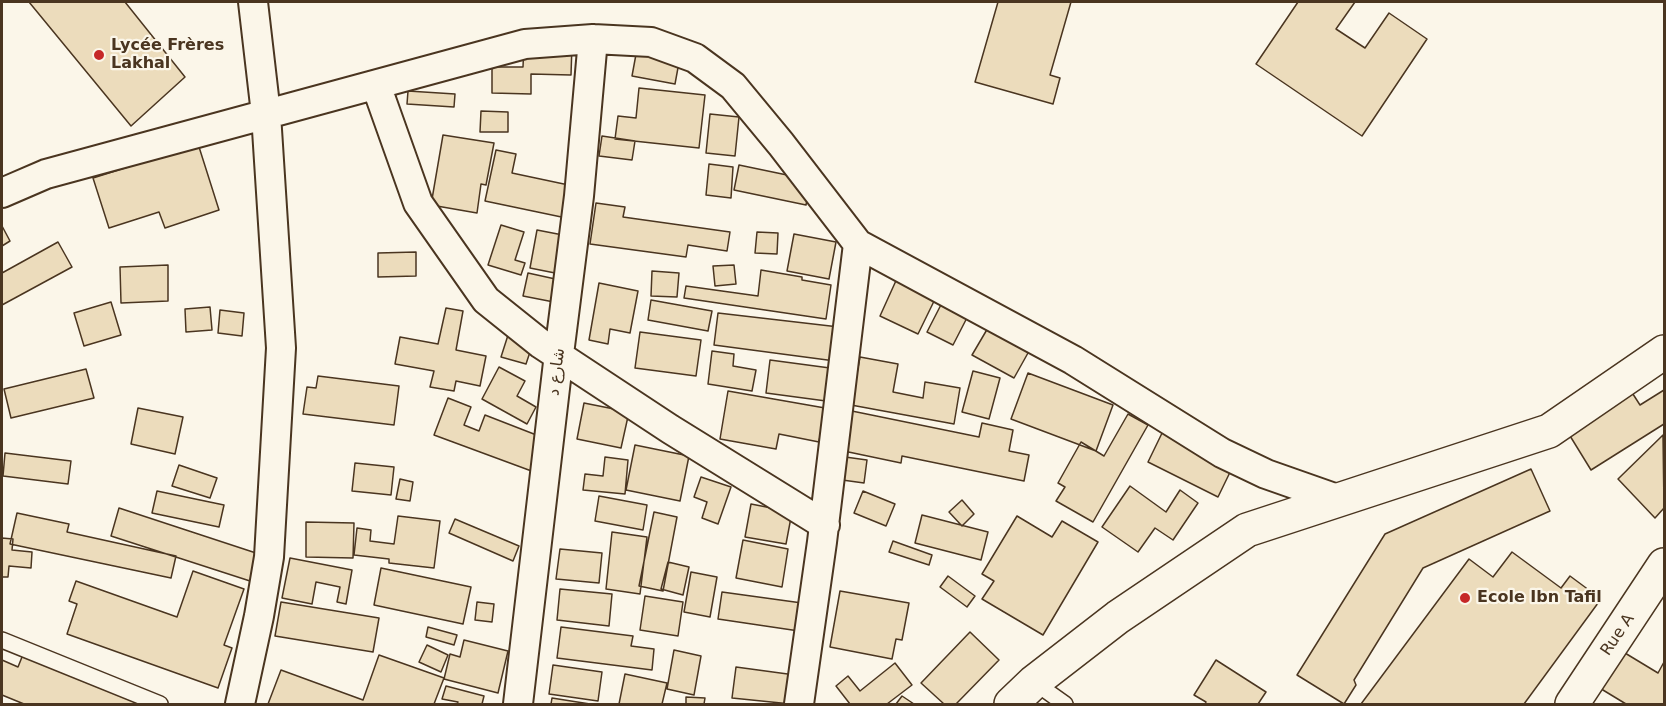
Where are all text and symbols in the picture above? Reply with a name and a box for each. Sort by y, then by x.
place label: Lycée Frères Lakhal [111,36,224,74]
marker: Lycée Frères Lakhal [92,48,106,62]
street label: شارع د [545,347,569,397]
place label: Ecole Ibn Tafil [1477,588,1602,608]
marker: Ecole Ibn Tafil [1458,591,1472,605]
street label: Rue A [1597,610,1639,660]

